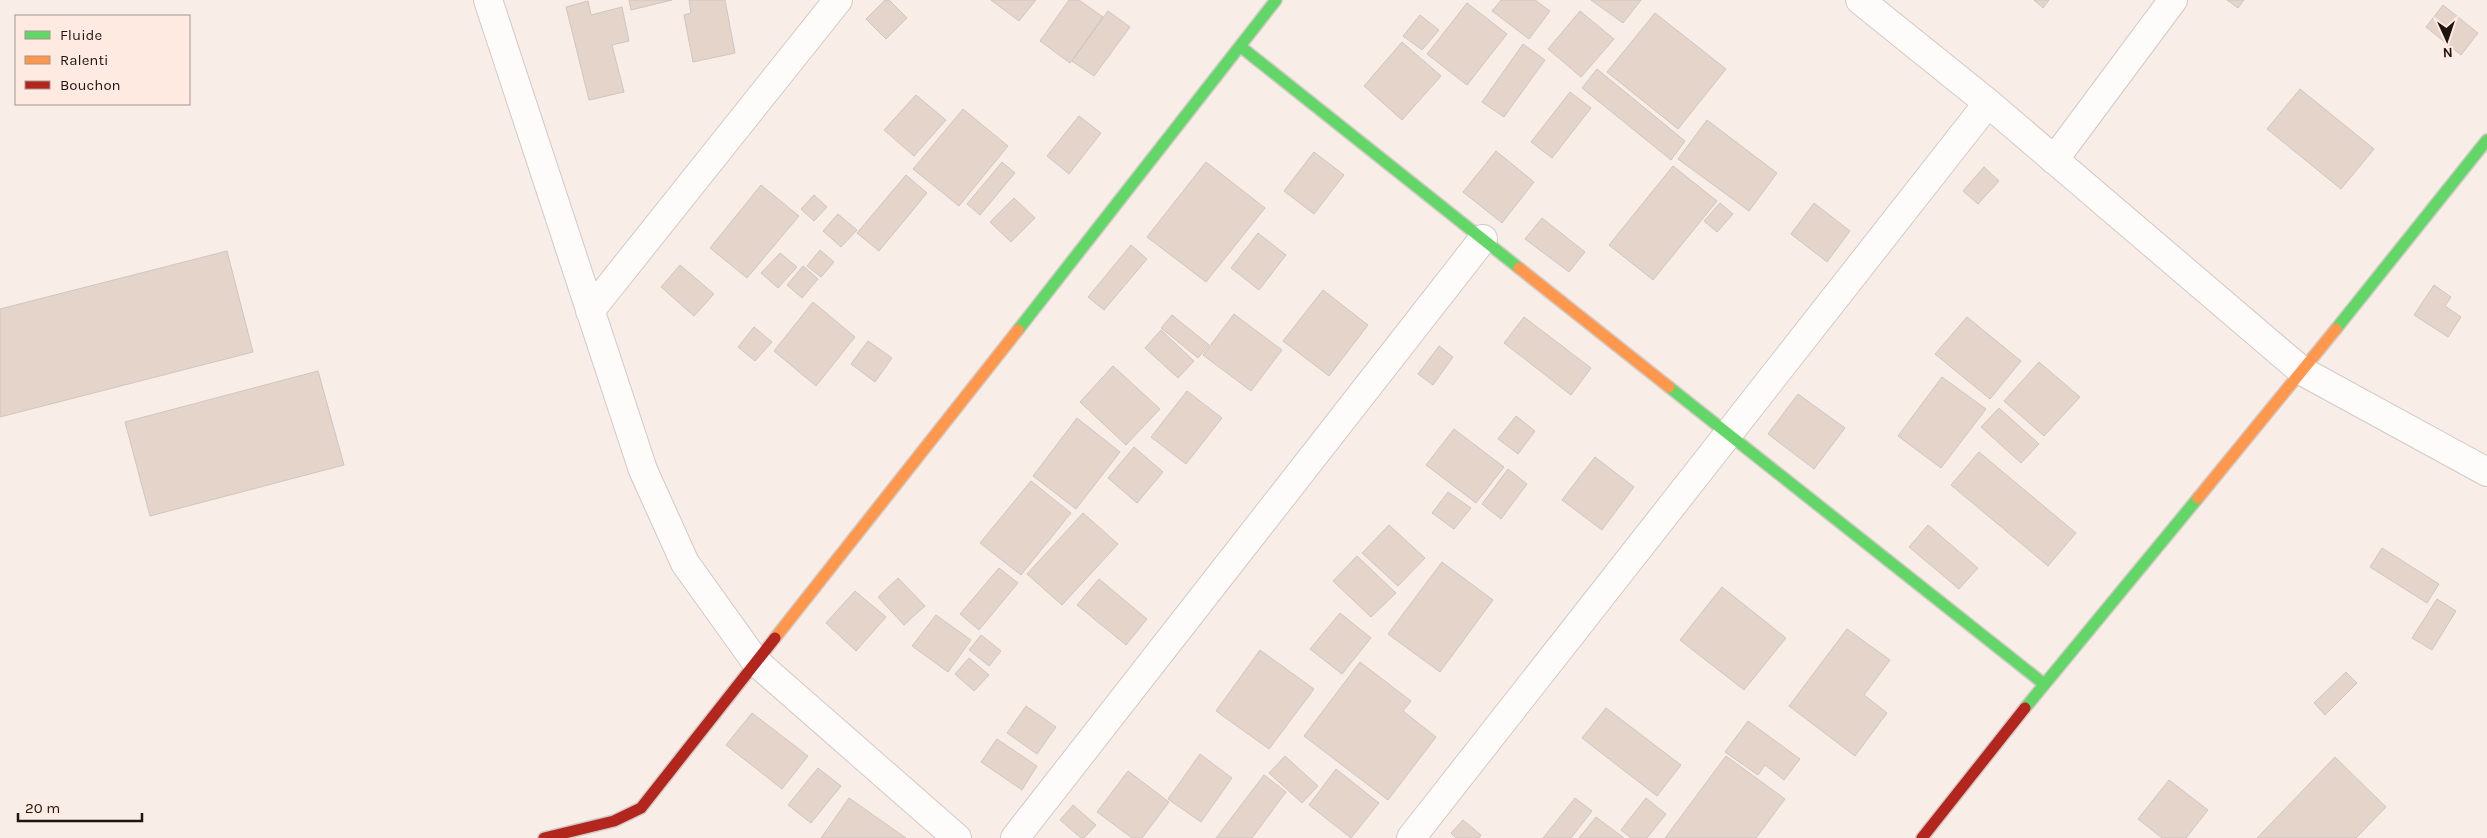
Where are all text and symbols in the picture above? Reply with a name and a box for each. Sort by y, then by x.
legend [15,15,190,105]
north arrow [2422,15,2472,65]
text: Fluide [60,26,102,44]
text: N [2442,44,2453,61]
text: Ralenti [60,51,109,69]
text: Bouchon [60,76,121,94]
scale bar [18,790,141,822]
text: 20 m [25,799,60,817]

